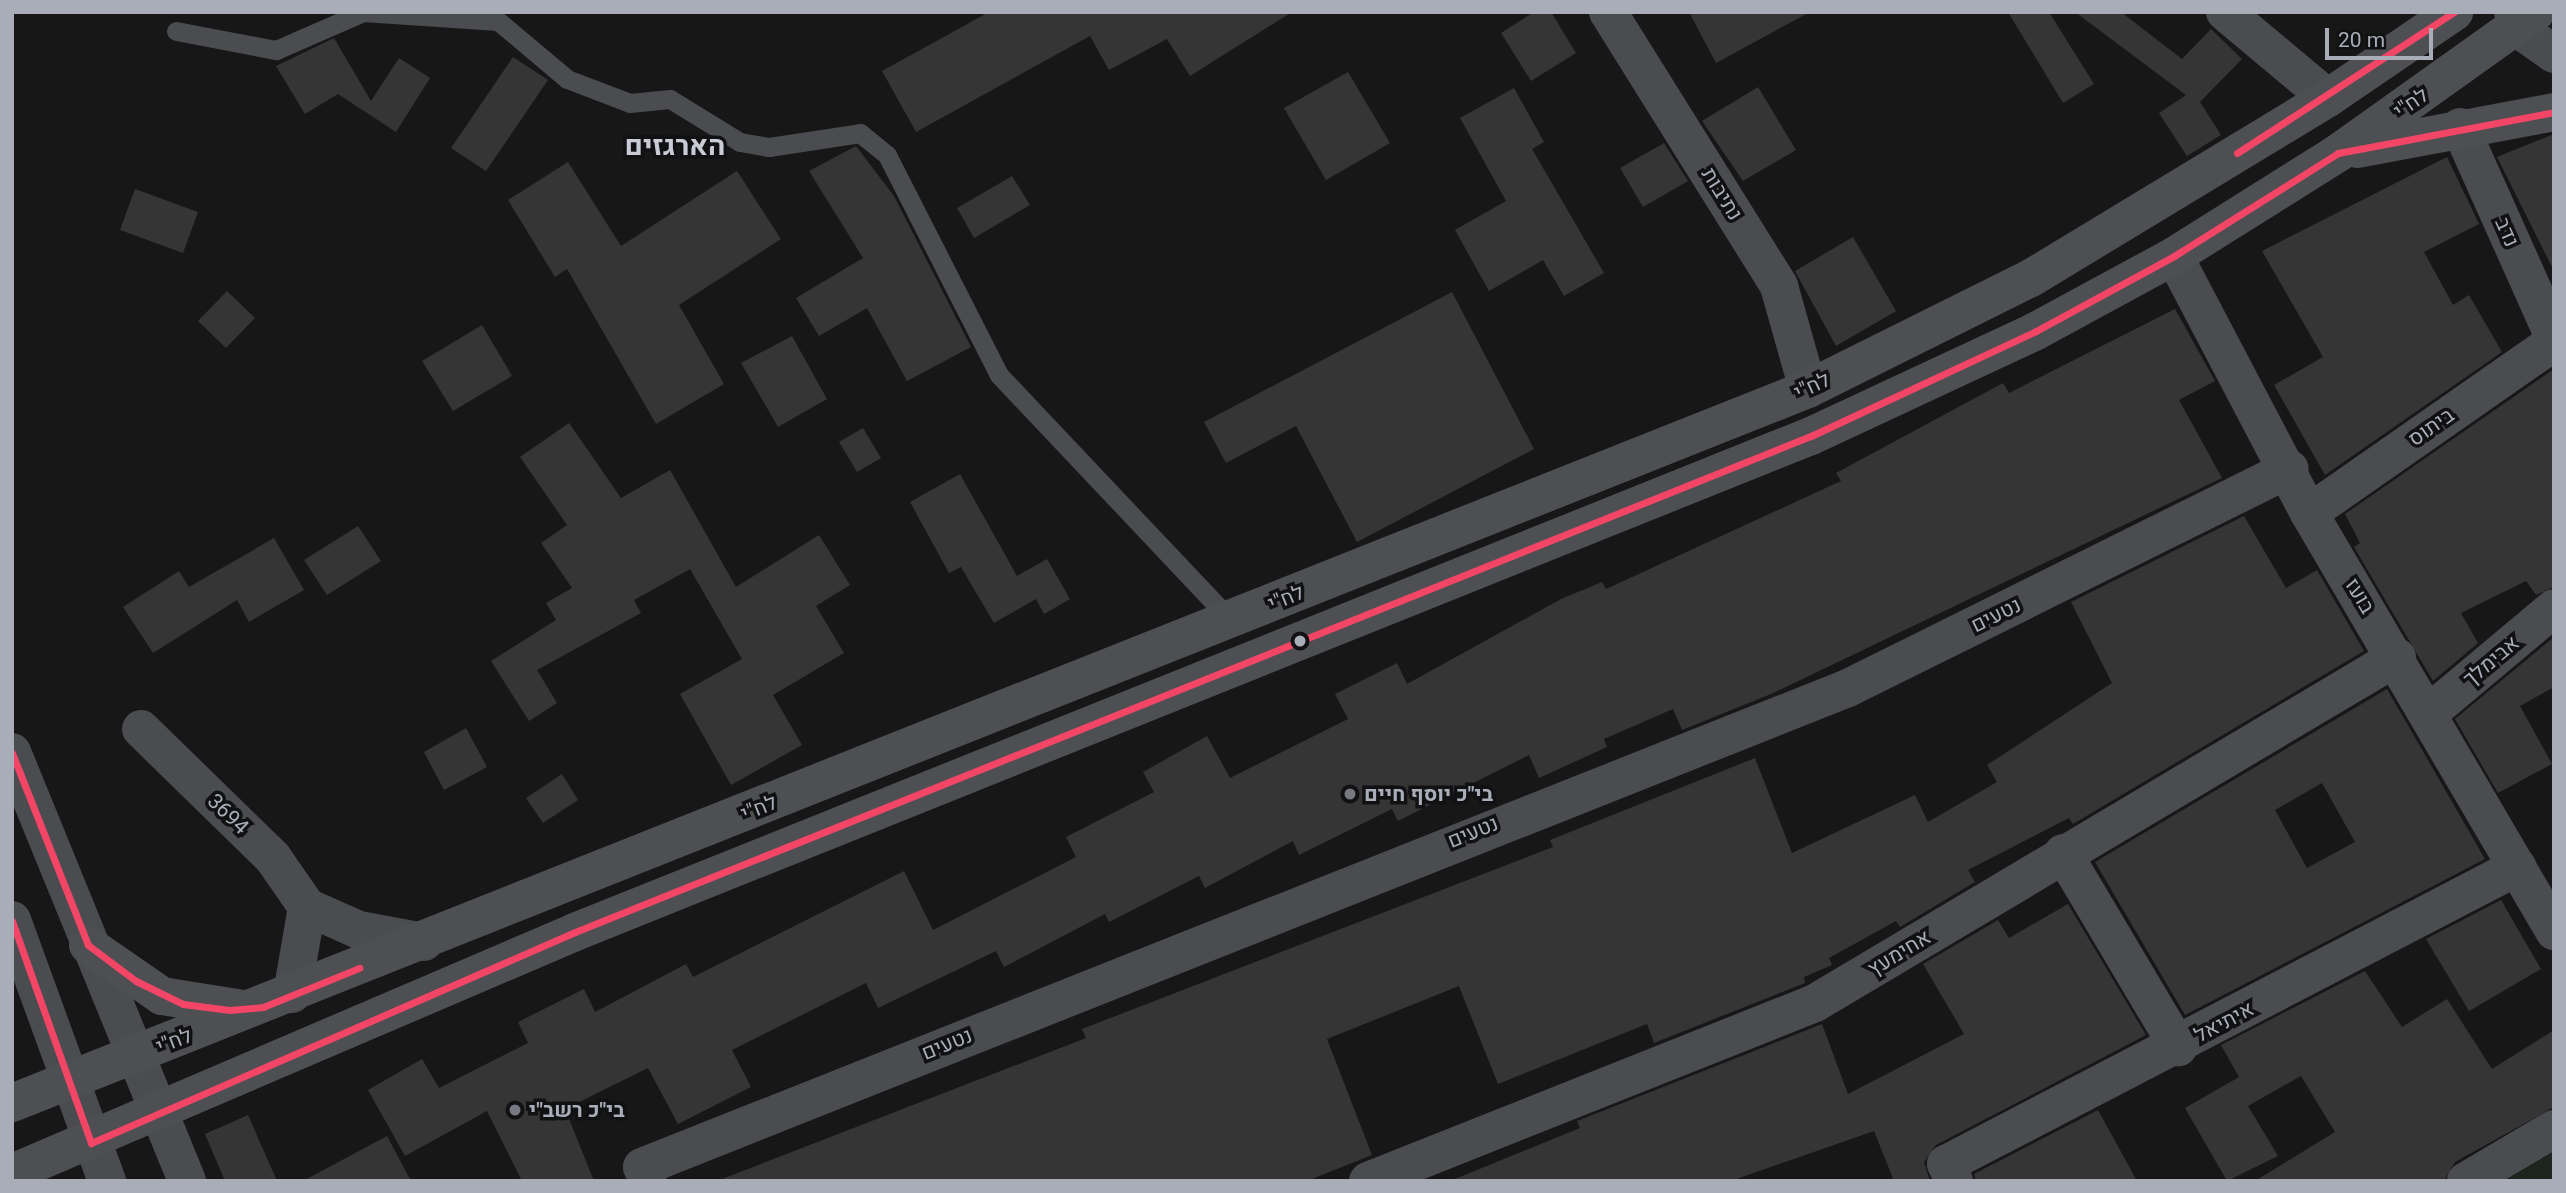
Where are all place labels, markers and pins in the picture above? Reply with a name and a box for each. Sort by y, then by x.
unlabelled marker [1293,634,1307,648]
place label: בי"כ יוסף חיים [1364,781,1493,807]
marker: בי"כ יוסף חיים [1342,786,1358,802]
place label: בי"כ רשב"י [529,1097,625,1123]
marker: בי"כ רשב"י [507,1102,523,1118]

